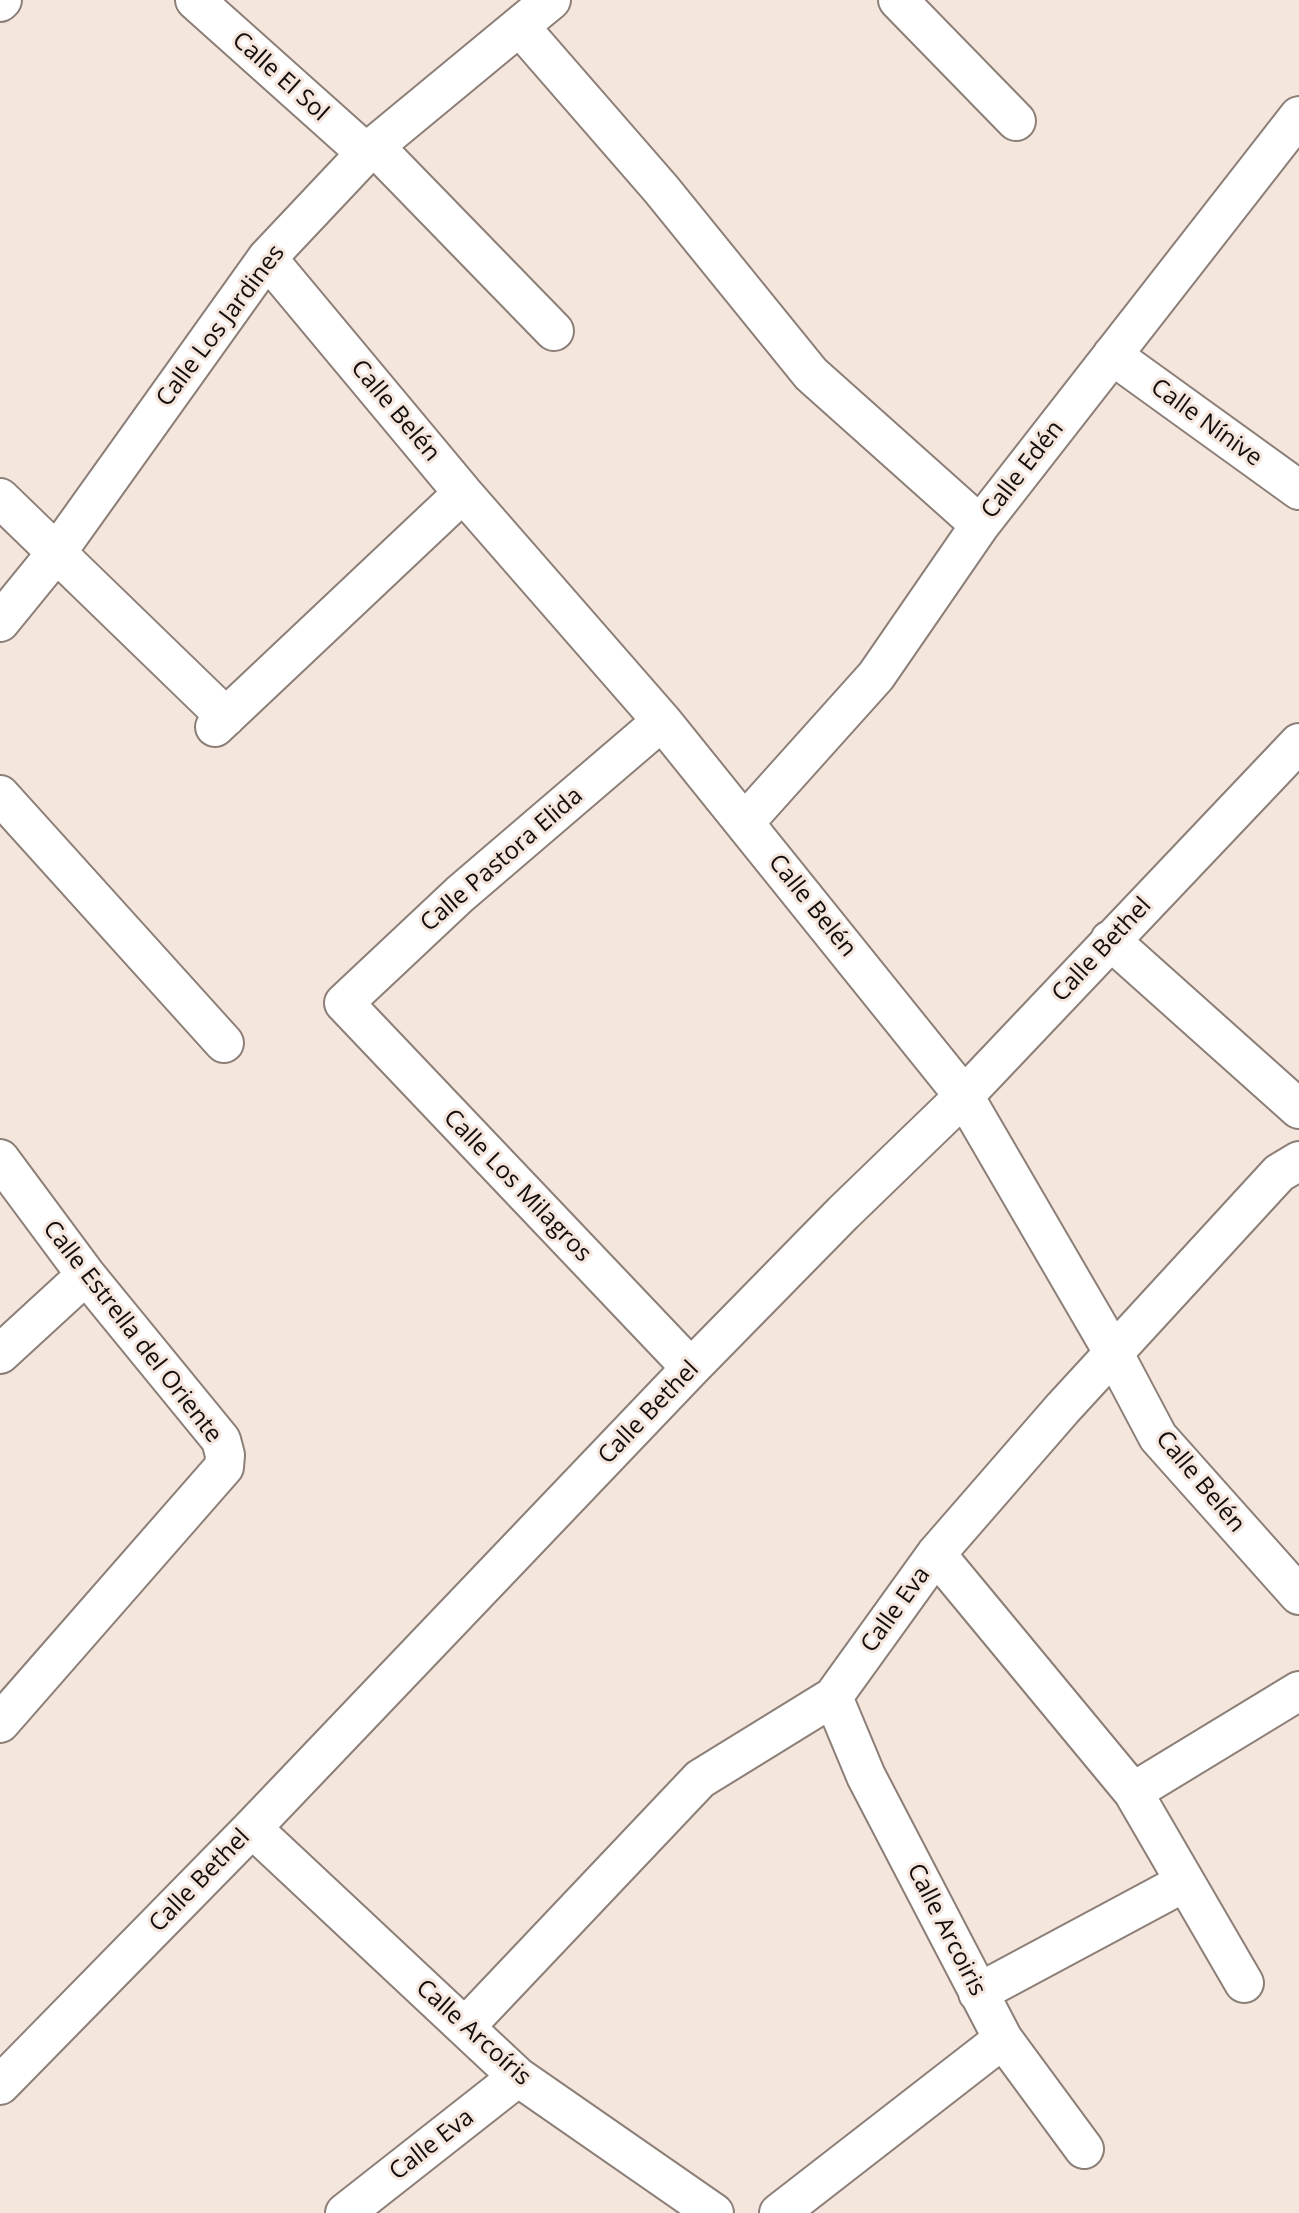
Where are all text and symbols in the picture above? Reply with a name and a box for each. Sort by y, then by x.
street label: Calle El Sol [226,26,334,128]
street label: Calle Los Jardines [151,240,291,412]
street label: Calle Belén [344,354,446,468]
street label: Calle Nínive [1145,373,1267,473]
street label: Calle Edén [976,415,1070,525]
street label: Calle Pastora Elida [415,782,589,938]
street label: Calle Belén [762,849,862,963]
street label: Calle Bethel [1046,892,1158,1008]
street label: Calle Los Milagros [437,1104,597,1268]
street label: Calle Estrella del Oriente [36,1215,228,1449]
street label: Calle Bethel [593,1355,705,1471]
street label: Calle Belén [1149,1425,1251,1539]
street label: Calle Eva [855,1562,937,1658]
street label: Calle Bethel [144,1823,256,1939]
street label: Calle Arcoiris [900,1859,992,2001]
street label: Calle Arcoíris [410,1974,536,2092]
street label: Calle Eva [384,2103,480,2187]

